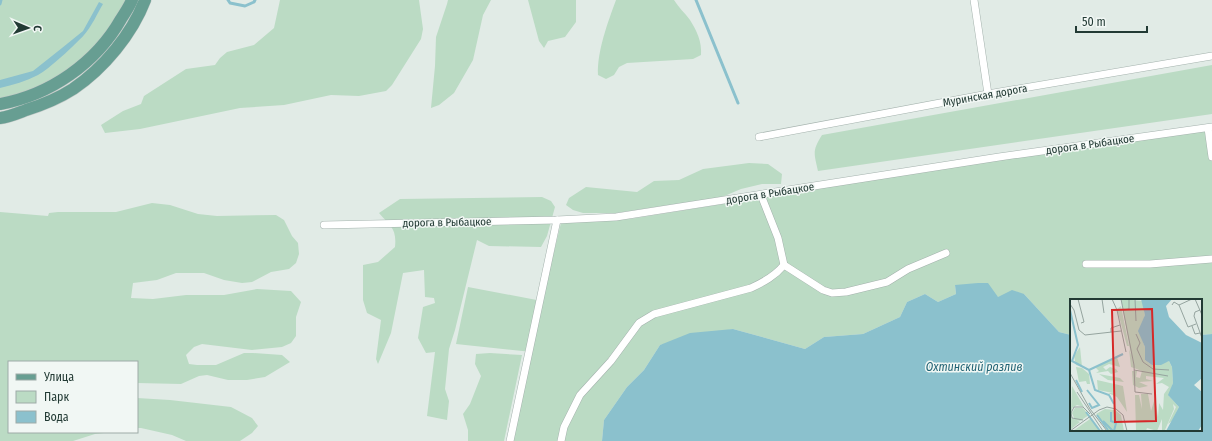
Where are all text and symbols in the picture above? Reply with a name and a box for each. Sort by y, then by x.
north arrow [8,8,48,48]
scale bar [1076,8,1147,34]
text: 50 m [1082,15,1106,29]
text: С [31,25,44,32]
street label: Муринская дорога [942,82,1028,109]
street label: дорога в Рыбацкое [1045,132,1135,157]
street label: дорога в Рыбацкое [725,180,815,207]
street label: дорога в Рыбацкое [402,215,492,230]
inset map [1070,299,1202,431]
water label: Охтинский разлив [926,360,1022,374]
legend [8,361,138,433]
text: Улица [43,370,74,384]
text: Парк [44,390,70,404]
text: Вода [44,410,69,424]

